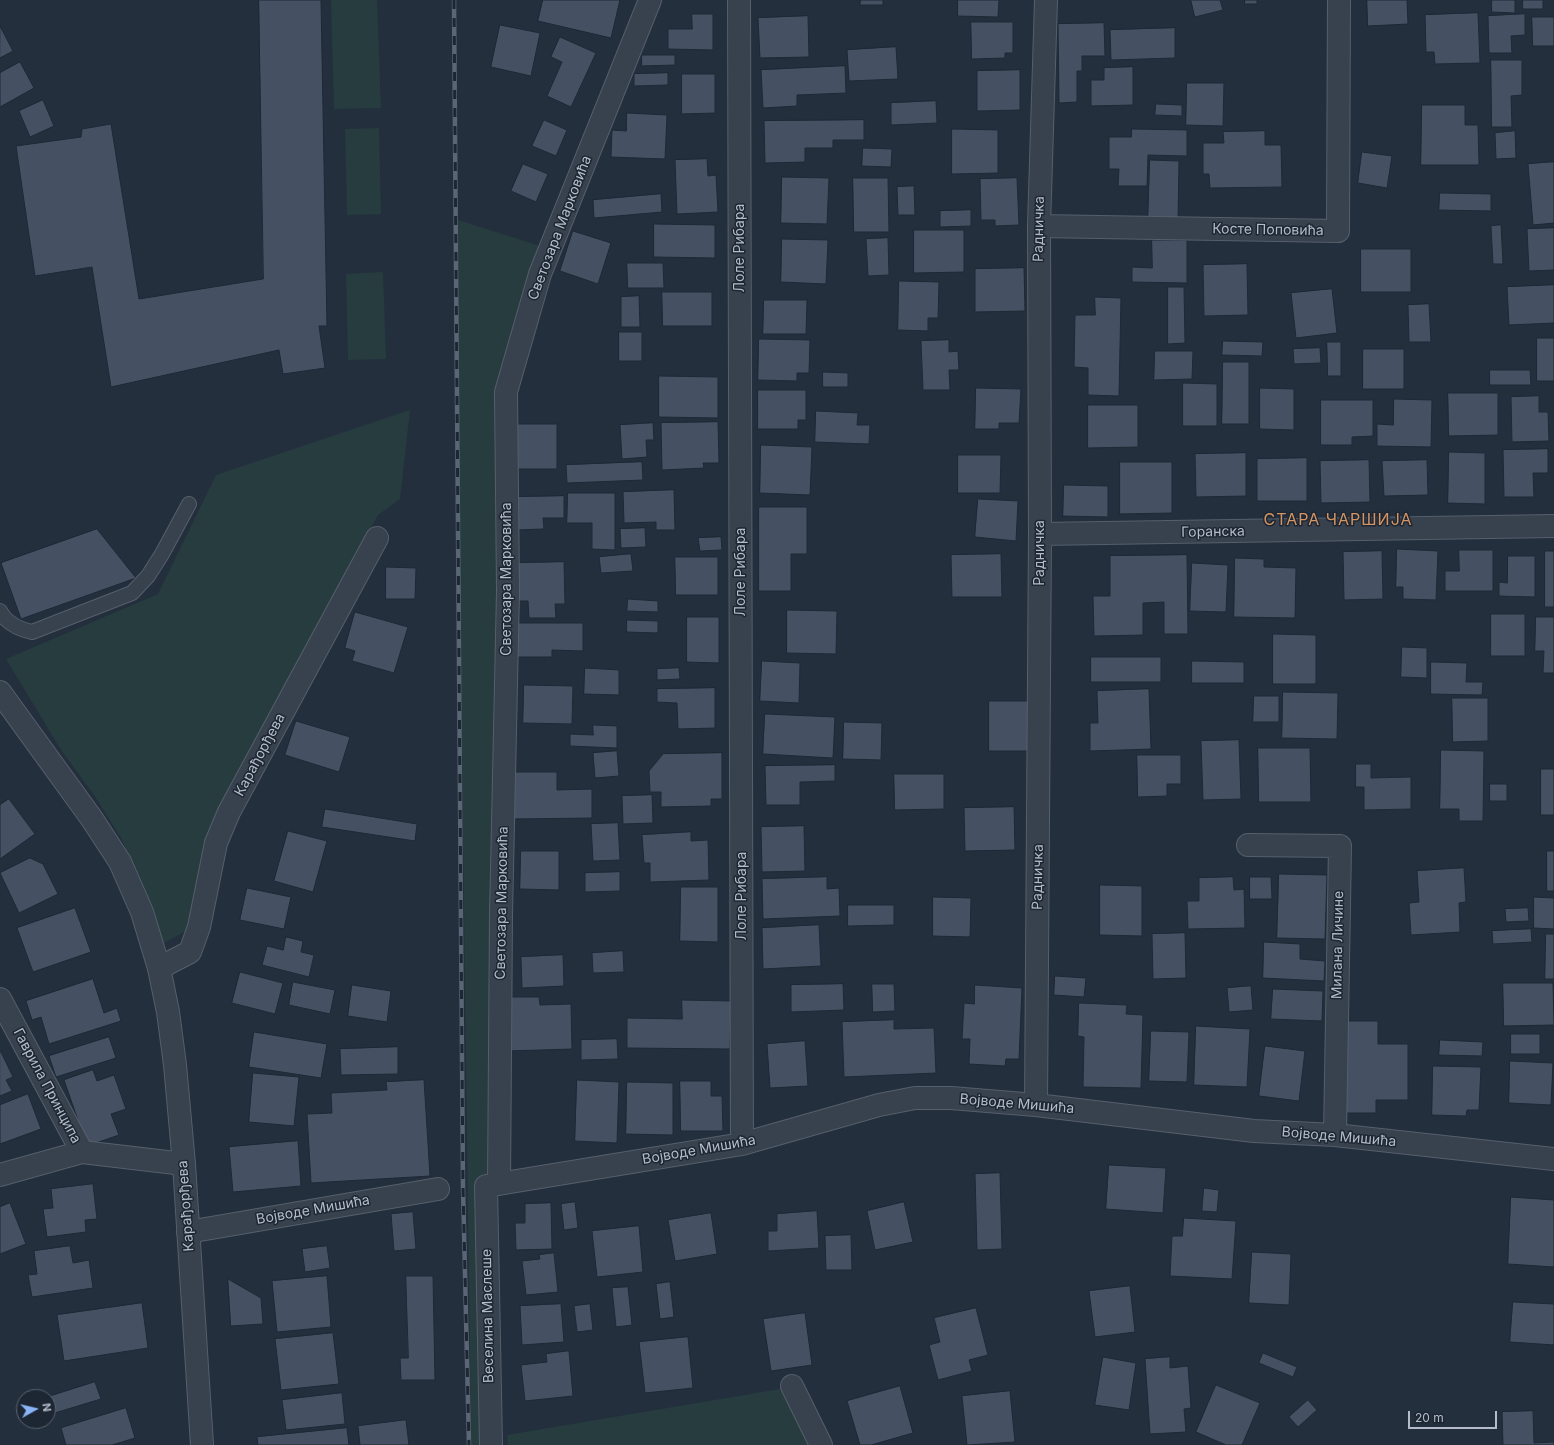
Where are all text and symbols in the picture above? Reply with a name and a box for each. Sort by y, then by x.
street label: Светозара Марковића [525,153,595,303]
street label: Радничка [1030,196,1048,262]
street label: Лоле Рибара [732,204,748,292]
street label: Косте Поповића [1212,221,1324,239]
street label: Светозара Марковића [499,502,515,656]
district label: СТАРА ЧАРШИЈА [1264,510,1412,530]
street label: Радничка [1032,520,1048,586]
street label: Горанска [1181,523,1245,541]
street label: Лоле Рибара [733,528,749,616]
street label: Карађорђева [231,711,289,799]
street label: Светозара Марковића [492,826,512,980]
street label: Радничка [1029,844,1047,910]
street label: Лоле Рибара [734,852,750,940]
street label: Милана Личине [1329,891,1347,999]
street label: Гаврила Принципа [10,1026,84,1146]
street label: Војводе Мишића [959,1091,1075,1117]
street label: Војводе Мишића [1281,1124,1397,1150]
street label: Војводе Мишића [641,1132,757,1168]
street label: Карађорђева [174,1160,198,1252]
street label: Војводе Мишића [255,1192,371,1228]
street label: Веселина Маслеше [478,1249,498,1383]
north arrow [16,1389,56,1429]
text: N [39,1402,54,1413]
scale bar [1410,1403,1499,1429]
text: 20 m [1415,1410,1444,1425]

